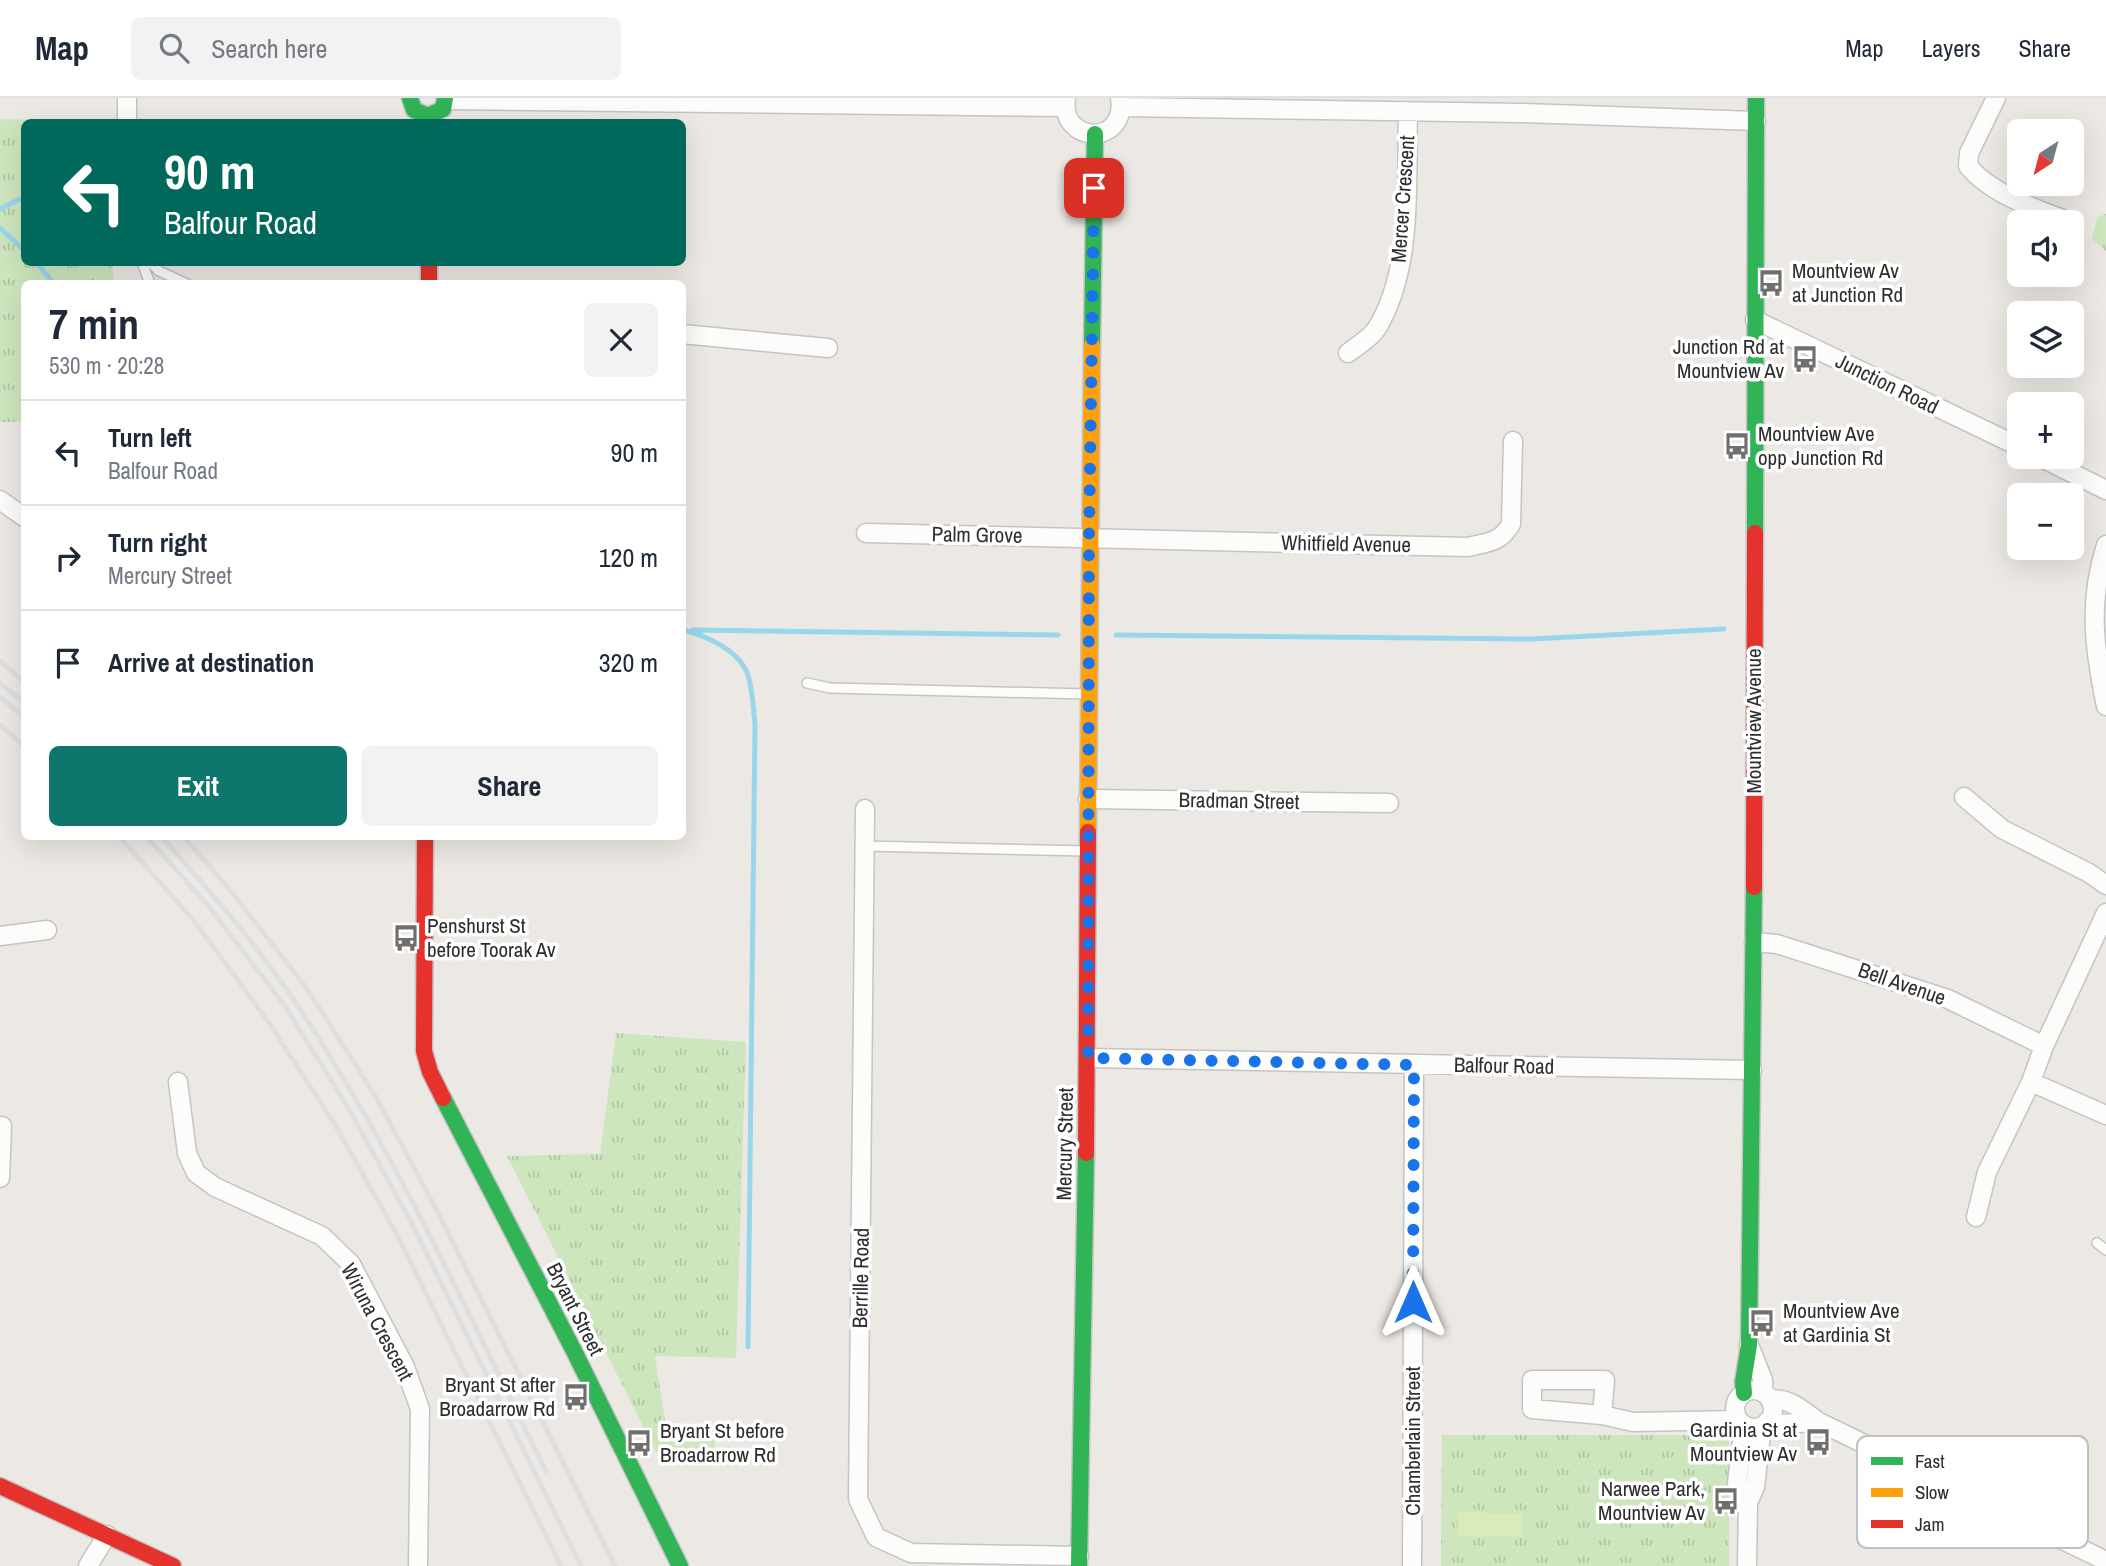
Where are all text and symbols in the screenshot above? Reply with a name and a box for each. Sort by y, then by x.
search box [131,17,621,80]
text: Map [35,26,89,70]
icon: search [155,29,193,67]
text: Search here [211,31,327,66]
text: Map [1845,32,1883,64]
text: Layers [1921,32,1980,64]
text: Share [2018,32,2071,64]
north arrow [2007,119,2084,196]
map controls [2007,119,2084,560]
street label: Mercer Crescent [1384,134,1421,263]
text: 90 m [164,138,256,204]
icon: left [49,147,140,238]
pin [1064,158,1124,218]
icon: arrive [1075,169,1113,207]
text: Balfour Road [164,201,317,244]
button: sound [2007,210,2084,287]
place label: Mountview Av at Junction Rd [1792,256,1903,309]
bus stop icon: Mountview Av at Junction Rd [1756,268,1786,298]
text: 7 min [49,296,139,352]
button: layers [2007,301,2084,378]
button: close [584,303,658,377]
place label: Junction Rd at Mountview Av [1673,332,1784,385]
bus stop icon: Junction Rd at Mountview Av [1790,344,1820,374]
street label: Junction Road [1831,346,1943,421]
text: 530 m · 20:28 [49,350,164,381]
button: + [2007,392,2084,469]
place label: Mountview Ave opp Junction Rd [1758,419,1883,472]
text: Turn left [108,420,192,455]
bus stop icon: Mountview Ave opp Junction Rd [1722,431,1752,461]
icon: left [49,434,87,472]
text: 90 m [611,435,658,470]
text: Balfour Road [108,455,218,486]
button: − [2007,483,2084,560]
street label: Palm Grove [931,519,1023,550]
text: Turn right [108,525,207,560]
street label: Whitfield Avenue [1281,528,1411,559]
icon: right [49,539,87,577]
text: 120 m [599,540,658,575]
text: Mercury Street [108,560,232,591]
icon: arrive [49,644,87,682]
text: Arrive at destination [108,645,314,680]
text: 320 m [599,645,658,680]
street label: Mountview Avenue [1739,648,1768,794]
button: Exit [49,746,347,826]
button: Share [361,746,658,826]
street label: Bradman Street [1178,785,1300,816]
place label: Penshurst St before Toorak Av [427,911,556,964]
bus stop icon: Penshurst St before Toorak Av [391,923,421,953]
street label: Bell Avenue [1855,955,1950,1012]
street label: Balfour Road [1454,1050,1555,1081]
street label: Mercury Street [1049,1087,1080,1201]
street label: Berrille Road [845,1227,876,1328]
street label: Bryant Street [540,1257,611,1360]
street label: Wiruna Crescent [334,1258,421,1386]
position arrow [1376,1265,1450,1339]
place label: Mountview Ave at Gardinia St [1783,1296,1900,1349]
bus stop icon: Mountview Ave at Gardinia St [1747,1308,1777,1338]
street label: Chamberlain Street [1398,1366,1427,1516]
place label: Bryant St after Broadarrow Rd [439,1370,555,1423]
bus stop icon: Bryant St after Broadarrow Rd [561,1382,591,1412]
place label: Gardinia St at Mountview Av [1690,1415,1797,1468]
place label: Bryant St before Broadarrow Rd [660,1416,784,1469]
bus stop icon: Gardinia St at Mountview Av [1803,1427,1833,1457]
bus stop icon: Bryant St before Broadarrow Rd [624,1428,654,1458]
legend [1857,1436,2088,1548]
text: Fast [1915,1448,1945,1474]
place label: Narwee Park, Mountview Av [1598,1474,1705,1527]
text: Slow [1915,1479,1950,1505]
bus stop icon: Narwee Park, Mountview Av [1711,1486,1741,1516]
text: Jam [1915,1511,1944,1537]

